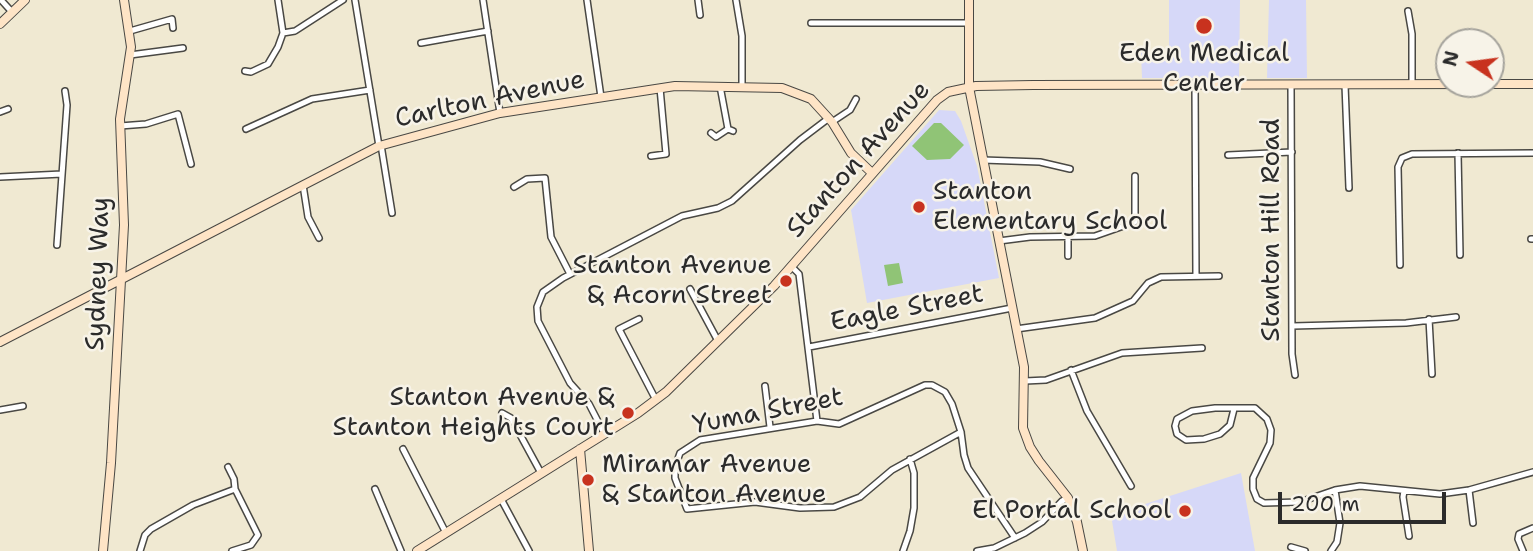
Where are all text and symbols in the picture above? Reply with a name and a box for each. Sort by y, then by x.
marker: Eden Medical Center [1194,16,1214,36]
north arrow [1435,28,1505,98]
place label: Eden Medical Center [1119,38,1289,100]
text: N [1437,48,1465,69]
street label: Carlton Avenue [392,65,588,135]
street label: Stanton Avenue [781,75,937,245]
street label: Stanton Hill Road [1256,118,1288,342]
place label: Stanton Elementary School [933,176,1167,238]
street label: Sydney Way [81,197,117,351]
marker: Stanton Elementary School [911,199,927,215]
place label: Stanton Avenue & Acorn Street [573,250,772,312]
marker: Stanton Avenue & Acorn Street [778,273,794,289]
street label: Eagle Street [828,279,986,339]
place label: Stanton Avenue & Stanton Heights Court [333,382,614,444]
street label: Yuma Street [690,382,846,442]
marker: Stanton Avenue & Stanton Heights Court [620,405,636,421]
place label: Miramar Avenue & Stanton Avenue [602,449,827,510]
marker: Miramar Avenue & Stanton Avenue [580,472,596,488]
scale bar [1281,477,1449,522]
text: 200 m [1291,490,1360,518]
place label: El Portal School [972,495,1171,527]
marker: El Portal School [1177,503,1193,519]

